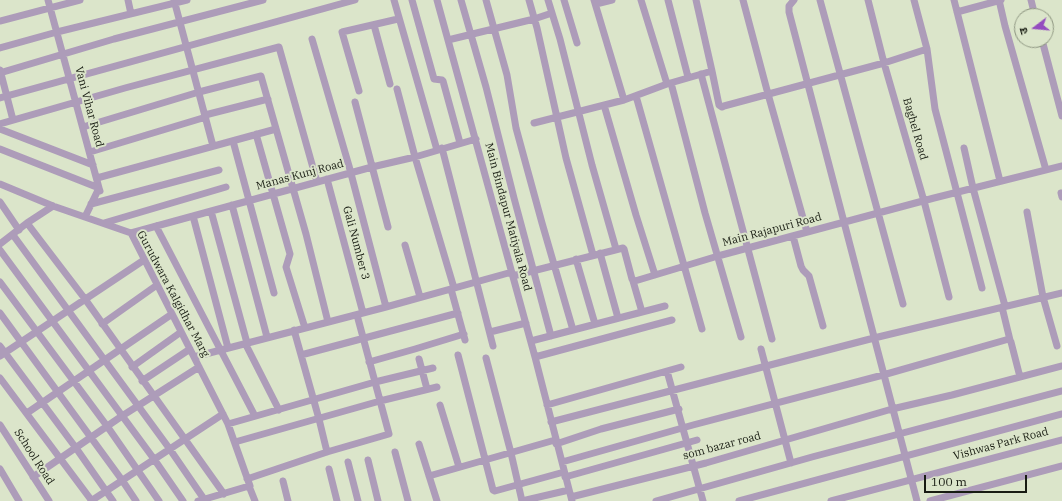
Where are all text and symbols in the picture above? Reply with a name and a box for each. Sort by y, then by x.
north arrow [1014,8,1054,48]
text: उ [1016,26,1031,36]
street label: Vani Vihar Road [72,65,106,149]
street label: Baghel Road [900,96,930,162]
street label: Main Bindapur Matiyala Road [482,141,534,293]
street label: Manas Kunj Road [255,157,345,193]
street label: Gali Number 3 [340,205,372,281]
street label: Main Rajapuri Road [721,210,823,250]
street label: Gurudwara Kalgidhar Marg [134,229,212,359]
street label: Vishwas Park Road [952,425,1050,463]
street label: School Road [11,427,57,487]
street label: som bazar road [682,429,762,463]
scale bar [926,467,1029,493]
text: 100 m [931,474,967,489]

